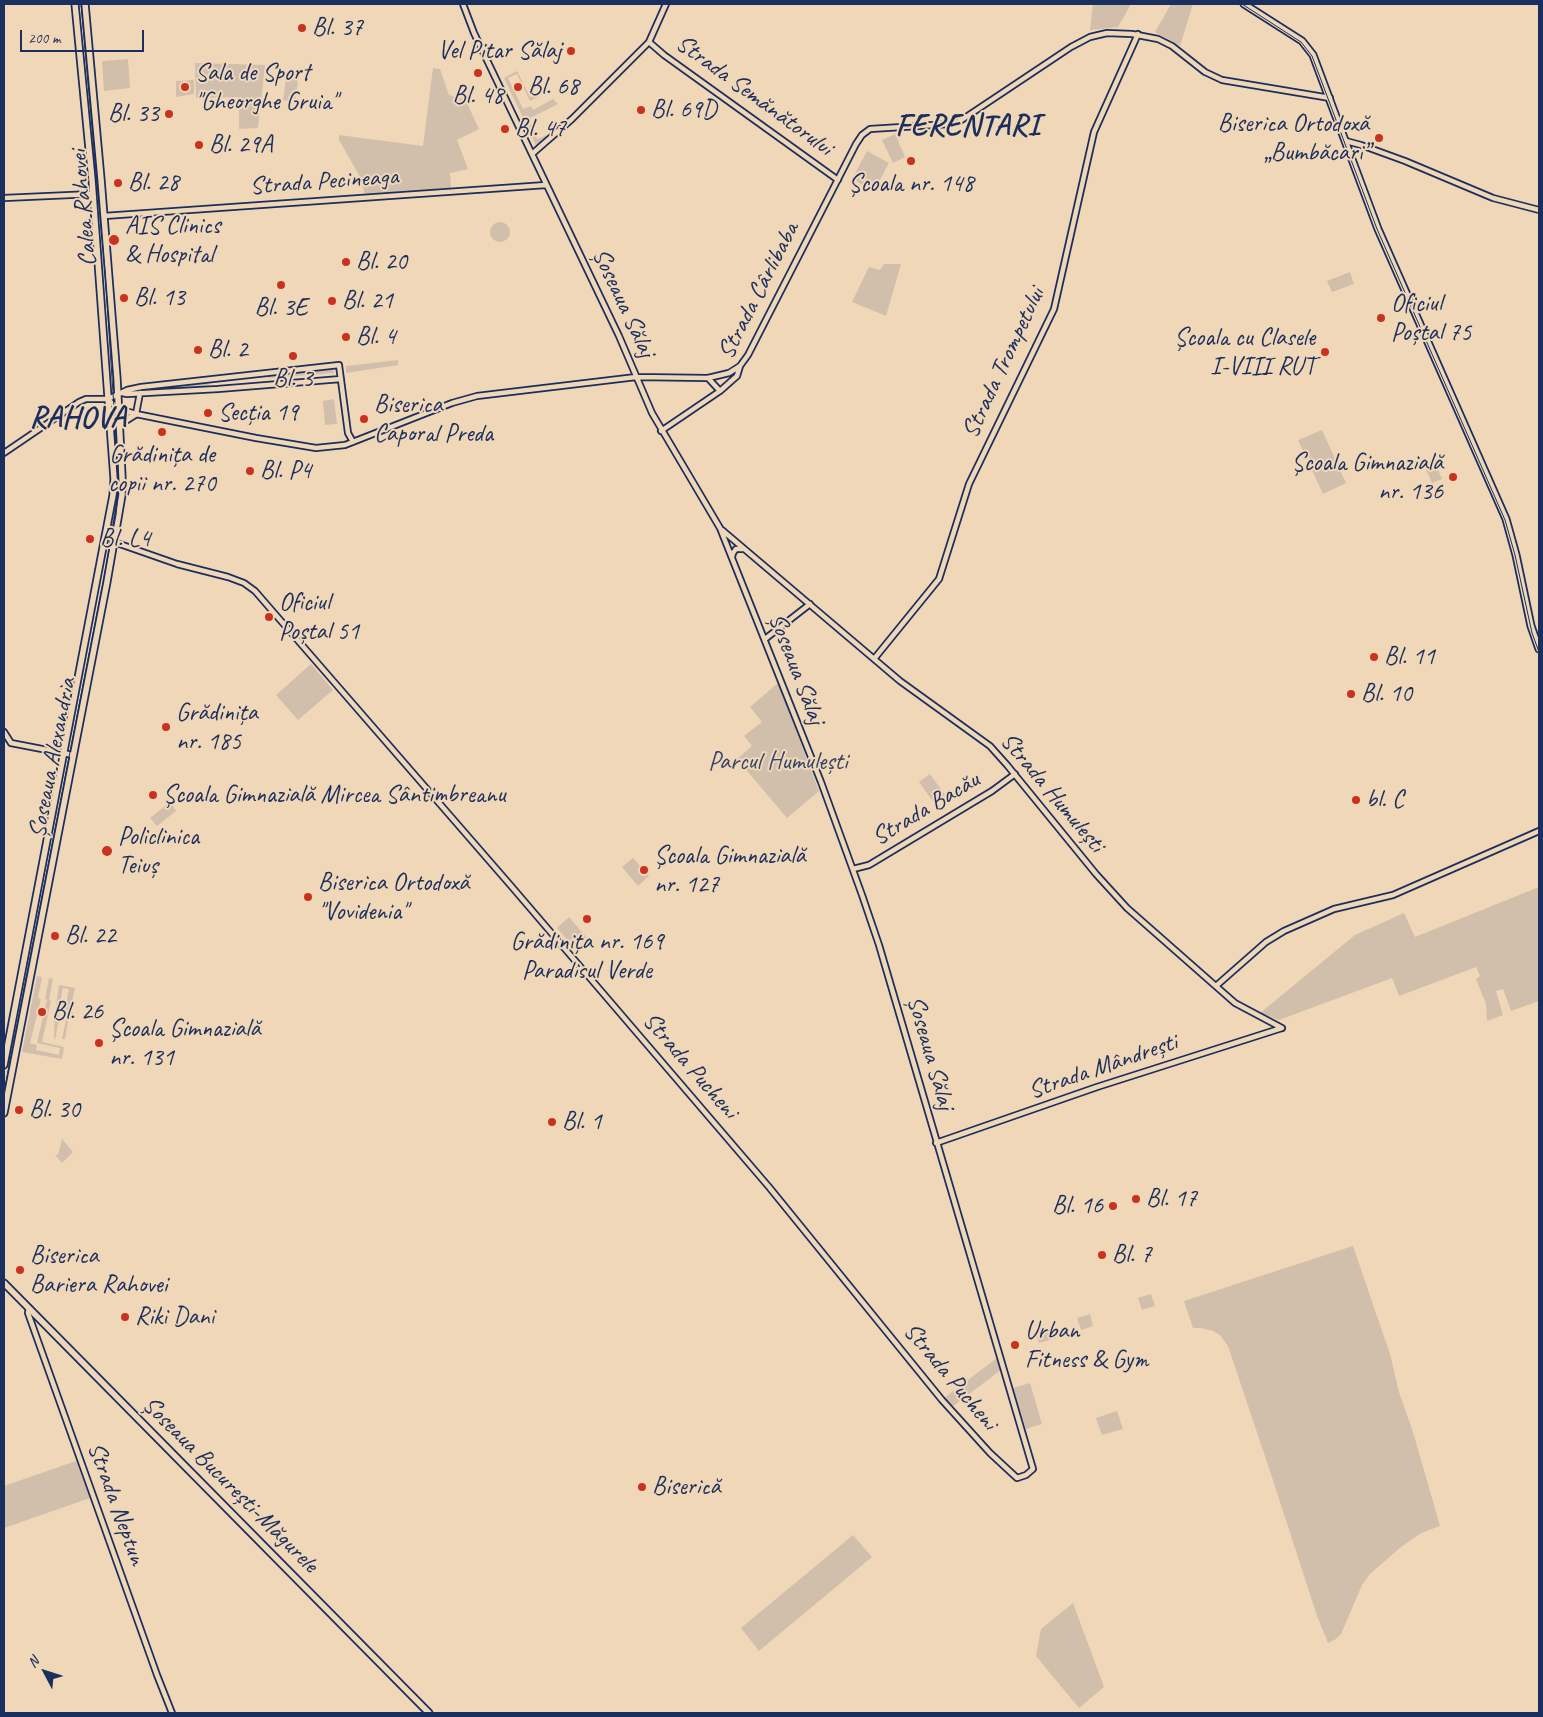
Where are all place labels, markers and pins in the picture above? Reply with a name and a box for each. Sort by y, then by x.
place label: Bl. 37 [312,13,363,43]
marker: Bl. 37 [296,22,308,34]
place label: Vel Pitar Sălaj [438,36,561,66]
marker: Vel Pitar Sălaj [565,45,577,57]
place label: Sala de Sport "Gheorghe Gruia" [195,58,337,117]
marker: Bl. 48 [472,67,484,79]
place label: Bl. 68 [528,72,579,102]
marker: Sala de Sport "Gheorghe Gruia" [179,81,191,93]
place label: Bl. 48 [453,81,503,111]
marker: Bl. 68 [512,81,524,93]
place label: Bl. 69D [651,95,716,125]
place label: Bl. 33 [108,99,159,129]
marker: Bl. 69D [635,104,647,116]
marker: Bl. 33 [163,108,175,120]
place label: Biserica Ortodoxă „Bumbăcari” [1218,109,1369,168]
place label: Bl. 47 [515,114,566,144]
marker: Bl. 47 [499,123,511,135]
place label: Bl. 29A [209,130,273,160]
marker: Biserica Ortodoxă „Bumbăcari” [1373,132,1385,144]
marker: Bl. 29A [193,139,205,151]
marker: Școala nr. 148 [905,155,917,167]
place label: Bl. 28 [128,168,179,198]
place label: Școala nr. 148 [848,169,974,199]
marker: Bl. 28 [112,177,124,189]
place label: AIS Clinics & Hospital [125,211,220,270]
marker: AIS Clinics & Hospital [107,233,121,247]
place label: Bl. 20 [356,247,407,277]
marker: Bl. 20 [340,256,352,268]
marker: Bl. 3E [275,279,287,291]
place label: Bl. 13 [134,283,185,313]
place label: Bl. 21 [342,286,393,316]
place label: Oficiul Poștal 75 [1391,289,1471,348]
marker: Bl. 13 [118,292,130,304]
place label: Bl. 3E [255,293,307,323]
marker: Bl. 21 [326,295,338,307]
marker: Oficiul Poștal 75 [1375,312,1387,324]
place label: Bl. 4 [356,322,396,352]
place label: Școala cu Clasele I-VIII RUT [1174,323,1315,382]
marker: Bl. 4 [340,331,352,343]
place label: Bl. 2 [208,335,248,365]
marker: Bl. 2 [192,344,204,356]
marker: Școala cu Clasele I-VIII RUT [1319,346,1331,358]
marker: Bl. 3 [287,350,299,362]
place label: Bl. 3 [273,364,313,394]
place label: Biserica Caporal Preda [374,390,493,449]
place label: Secția 19 [218,398,298,428]
marker: Secția 19 [202,407,214,419]
marker: Biserica Caporal Preda [358,413,370,425]
marker: Grădinița de copii nr. 270 [156,426,168,438]
place label: Grădinița de copii nr. 270 [108,440,216,499]
place label: Școala Gimnazială nr. 136 [1292,448,1443,507]
place label: Bl. P4 [260,456,311,486]
marker: Bl. P4 [244,465,256,477]
marker: Școala Gimnazială nr. 136 [1447,471,1459,483]
place label: Bl. L4 [100,524,150,554]
marker: Bl. L4 [84,533,96,545]
place label: Oficiul Poștal 51 [279,588,359,647]
marker: Oficiul Poștal 51 [263,611,275,623]
place label: Bl. 11 [1384,642,1435,672]
marker: Bl. 11 [1368,651,1380,663]
place label: Bl. 10 [1361,679,1412,709]
marker: Bl. 10 [1345,688,1357,700]
place label: Grădinița nr. 185 [176,698,258,757]
marker: Grădinița nr. 185 [160,721,172,733]
place label: Școala Gimnazială Mircea Sântimbreanu [163,780,506,810]
place label: bl. C [1366,785,1404,815]
marker: Școala Gimnazială Mircea Sântimbreanu [147,789,159,801]
marker: bl. C [1350,794,1362,806]
place label: Policlinica Teiuș [118,822,199,881]
place label: Școala Gimnazială nr. 127 [654,841,805,900]
marker: Policlinica Teiuș [100,844,114,858]
marker: Școala Gimnazială nr. 127 [638,864,650,876]
place label: Biserica Ortodoxă "Vovidenia" [318,868,469,927]
marker: Biserica Ortodoxă "Vovidenia" [302,891,314,903]
marker: Grădinița nr. 169 Paradisul Verde [581,913,593,925]
place label: Bl. 22 [65,921,116,951]
place label: Grădinița nr. 169 Paradisul Verde [511,927,663,986]
marker: Bl. 22 [49,930,61,942]
place label: Bl. 26 [52,997,103,1027]
marker: Bl. 26 [36,1006,48,1018]
place label: Școala Gimnazială nr. 131 [109,1014,260,1073]
marker: Școala Gimnazială nr. 131 [93,1037,105,1049]
place label: Bl. 30 [29,1095,80,1125]
marker: Bl. 30 [13,1104,25,1116]
place label: Bl. 1 [562,1107,602,1137]
marker: Bl. 1 [546,1116,558,1128]
place label: Bl. 17 [1146,1184,1197,1214]
place label: Bl. 16 [1052,1191,1103,1221]
marker: Bl. 17 [1130,1193,1142,1205]
marker: Bl. 16 [1107,1200,1119,1212]
place label: Bl. 7 [1112,1240,1152,1270]
place label: Biserica Bariera Rahovei [30,1241,167,1300]
marker: Bl. 7 [1096,1249,1108,1261]
marker: Biserica Bariera Rahovei [14,1264,26,1276]
place label: Riki Dani [135,1302,214,1332]
marker: Riki Dani [119,1311,131,1323]
place label: Urban Fitness & Gym [1025,1316,1148,1375]
marker: Urban Fitness & Gym [1009,1339,1021,1351]
place label: Biserică [652,1472,720,1502]
marker: Biserică [636,1481,648,1493]

